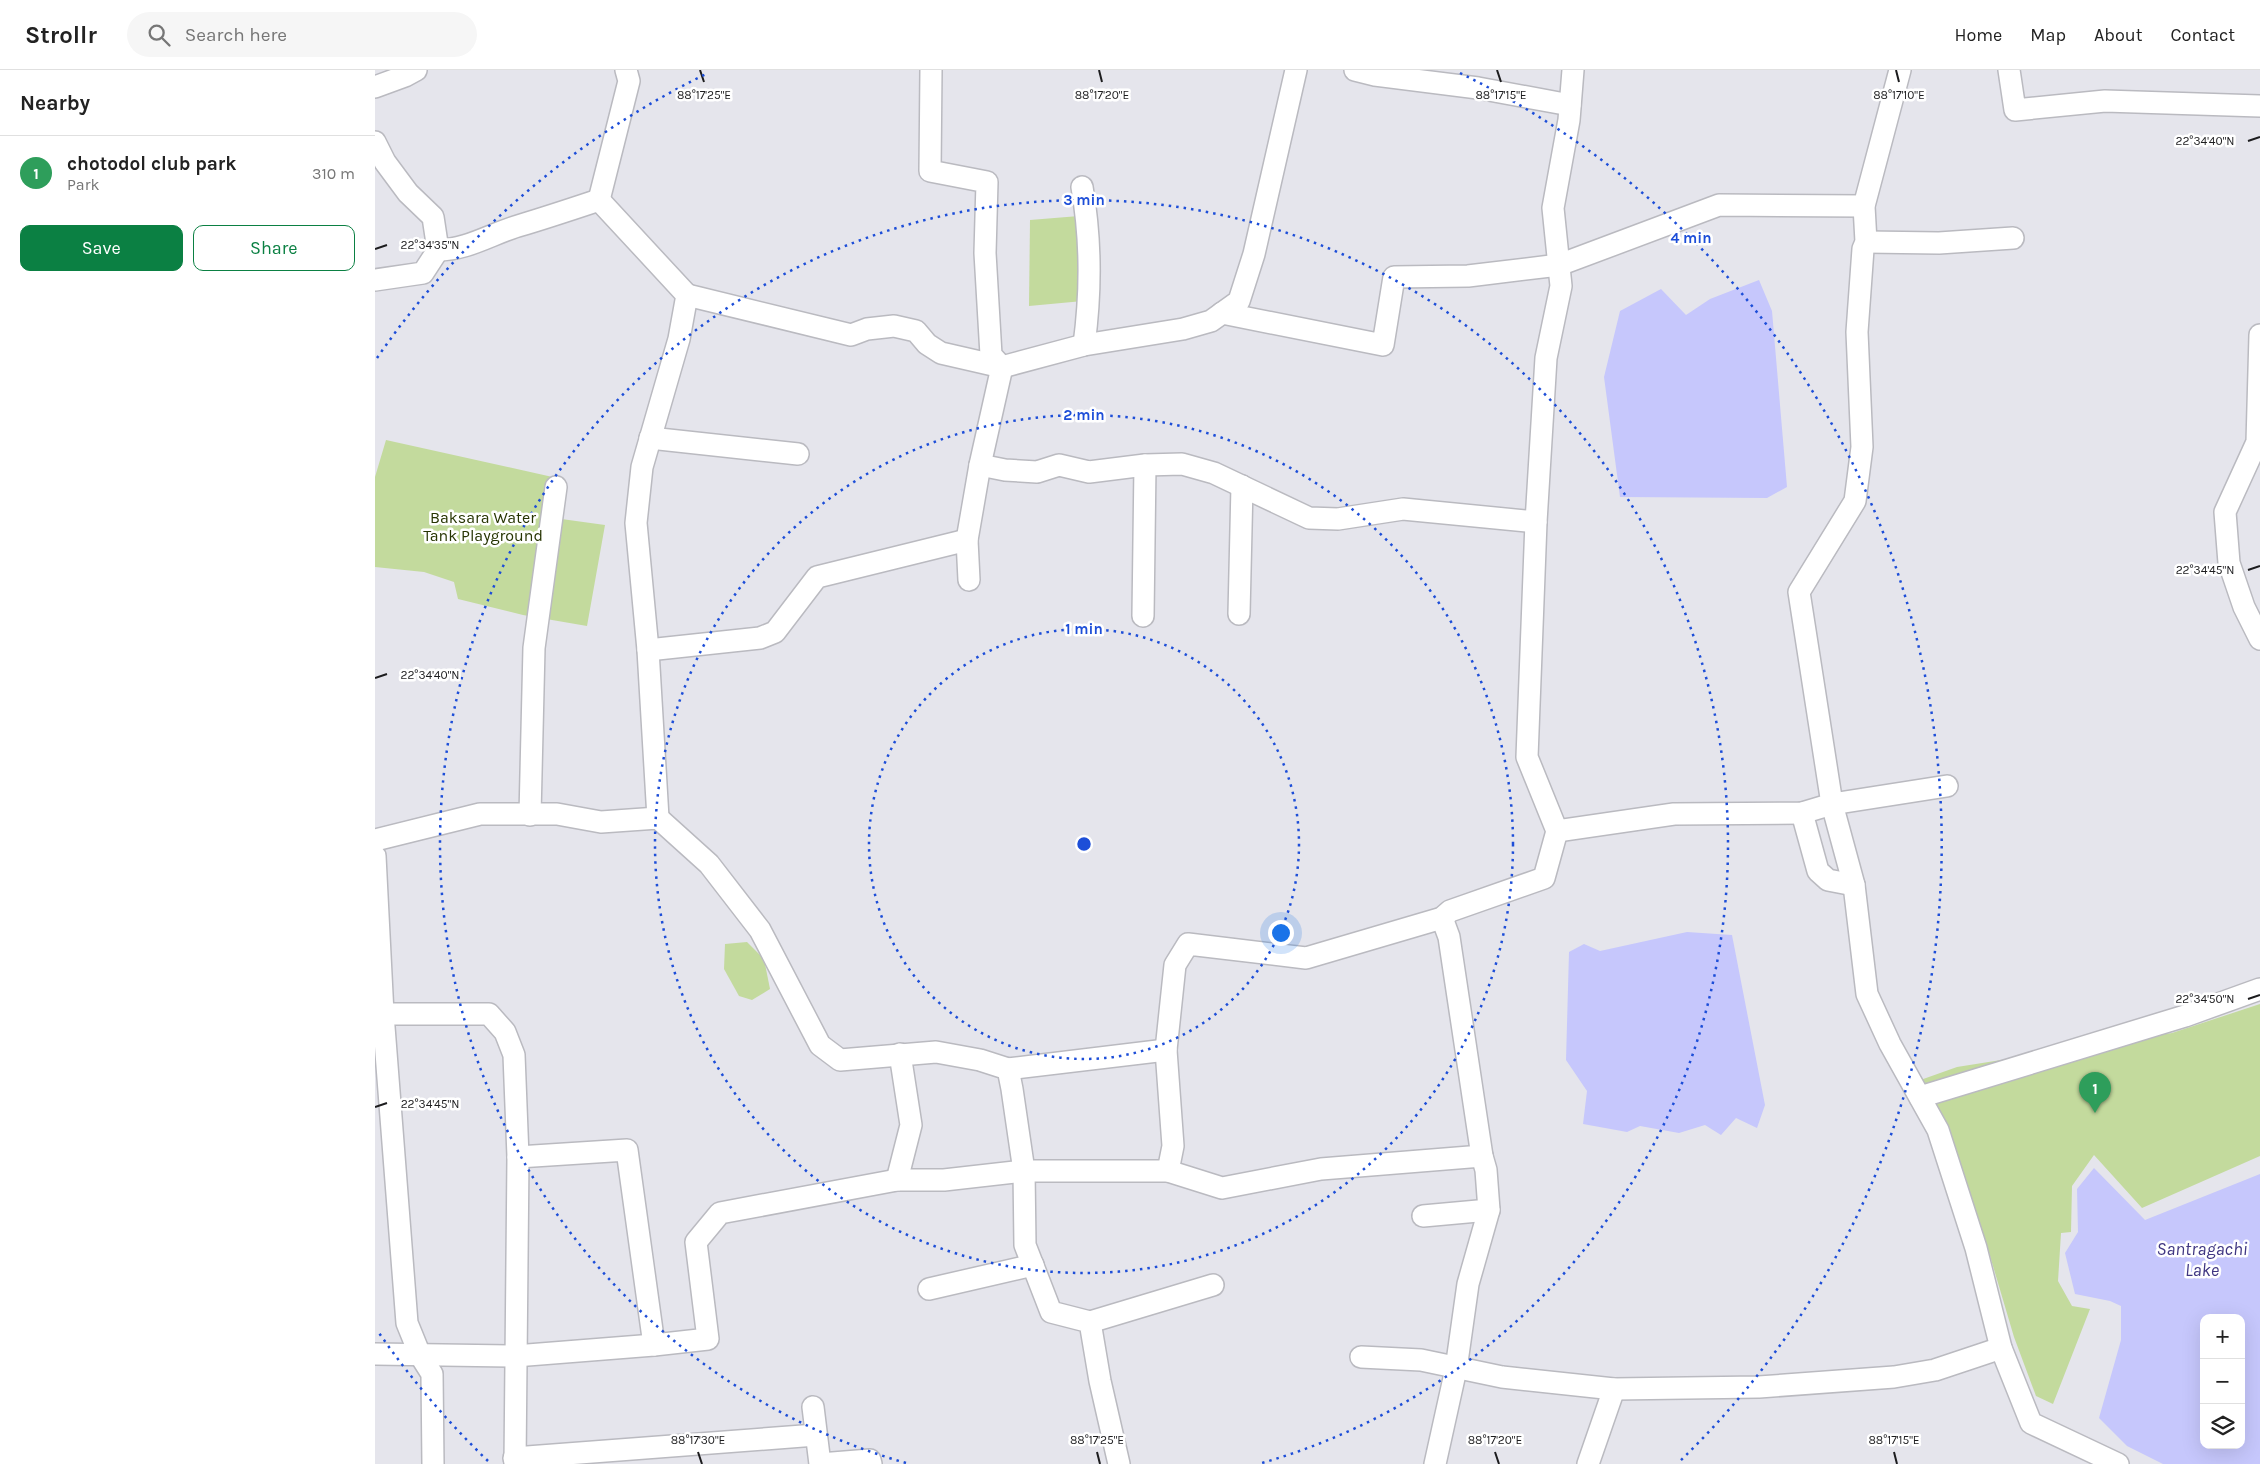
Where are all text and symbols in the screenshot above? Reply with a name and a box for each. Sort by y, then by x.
search box [127,12,477,57]
text: Strollr [25,21,97,49]
icon: search [145,21,173,49]
text: Search here [185,24,287,46]
text: Home [1954,24,2002,46]
text: Map [2030,24,2066,46]
text: About [2094,24,2143,46]
text: Contact [2171,24,2235,46]
text: 88°17'25"E [677,88,731,102]
text: 88°17'20"E [1075,88,1129,102]
text: 88°17'15"E [1475,88,1527,102]
text: 88°17'10"E [1873,88,1925,102]
text: Nearby [20,91,90,115]
text: 22°34'40"N [2175,134,2235,148]
text: chotodol club park [67,153,237,175]
text: 1 [33,164,39,183]
text: 310 m [312,164,355,183]
text: Park [67,175,99,194]
text: 3 min [1063,191,1105,209]
button: Save [20,225,183,271]
button: Share [193,225,355,271]
text: 4 min [1670,229,1712,247]
text: 22°34'35"N [400,238,460,252]
text: 2 min [1063,406,1105,424]
park label: Baksara Water Tank Playground [423,508,543,545]
text: 22°34'45"N [2176,563,2234,577]
text: 1 min [1065,620,1103,638]
text: 22°34'40"N [400,668,460,682]
centre of rings [1075,835,1093,853]
your location [1268,920,1294,946]
text: 22°34'50"N [2175,992,2235,1006]
pin: 1 [2079,1072,2111,1113]
text: 22°34'45"N [401,1097,459,1111]
water label: Santragachi Lake [2156,1238,2248,1281]
map controls [2200,1314,2245,1449]
button: + [2200,1314,2245,1359]
button: − [2200,1359,2245,1404]
button: layers [2200,1404,2245,1449]
text: 88°17'30"E [671,1433,725,1447]
text: 88°17'25"E [1070,1433,1124,1447]
text: 88°17'20"E [1468,1433,1522,1447]
text: 88°17'15"E [1868,1433,1920,1447]

